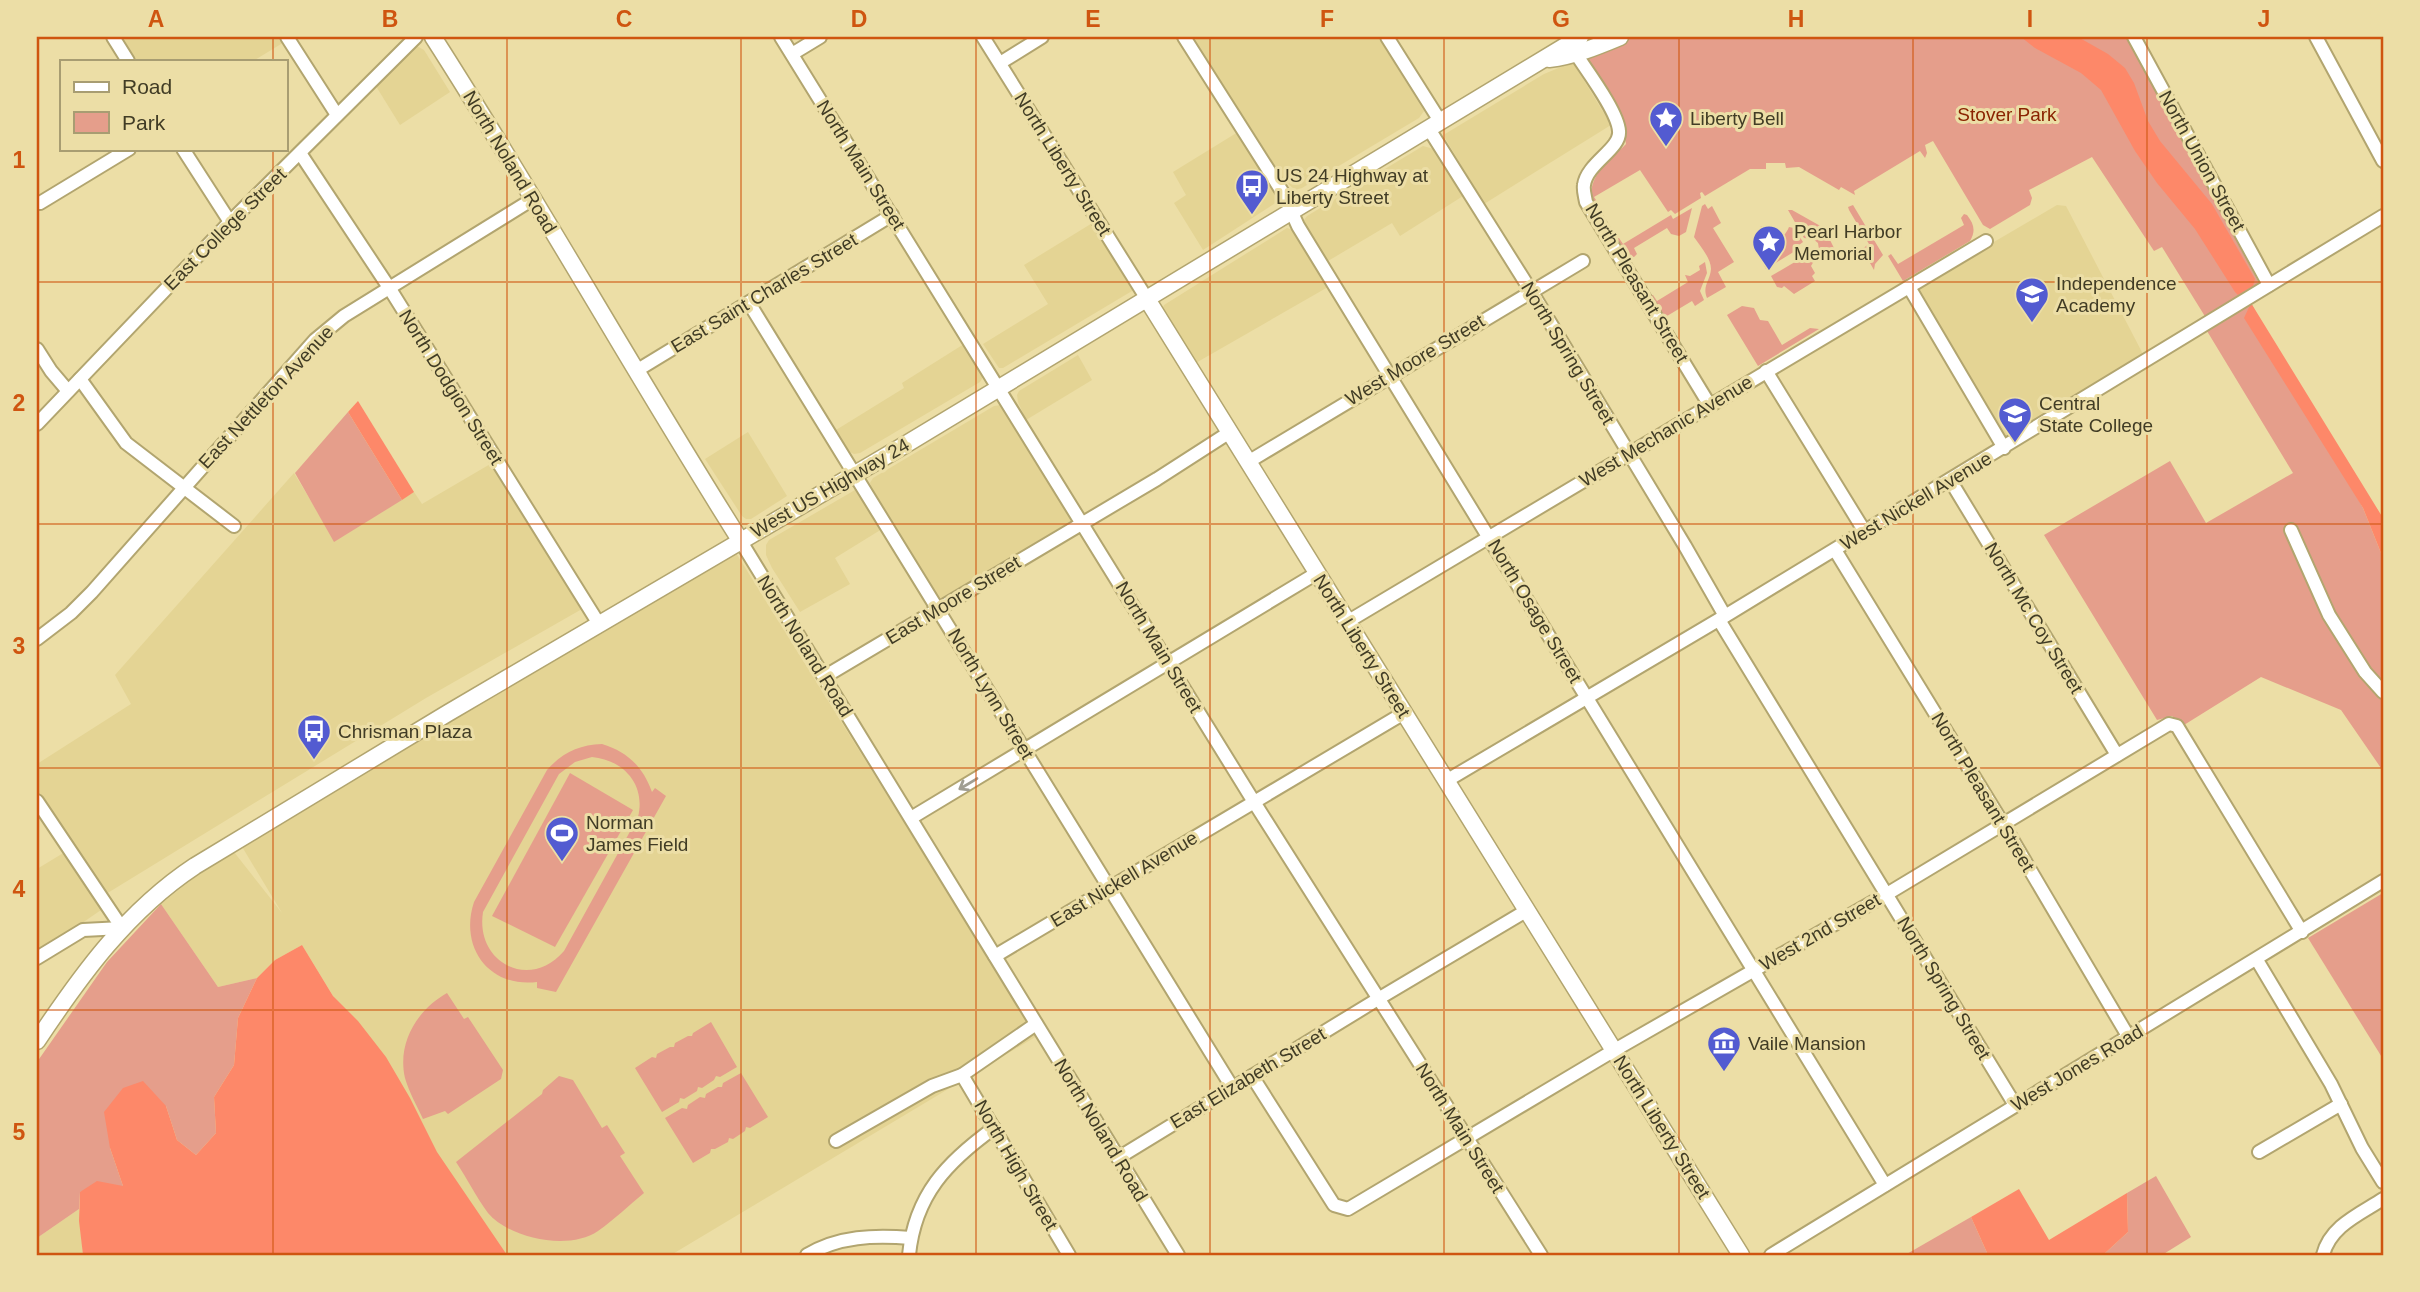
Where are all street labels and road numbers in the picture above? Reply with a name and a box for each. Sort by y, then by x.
street label: North Noland Road [459,87,561,237]
street label: North Union Street [2155,87,2250,236]
street label: North Liberty Street [1010,89,1116,240]
street label: North Main Street [813,96,910,234]
street label: East College Street [160,163,291,294]
street label: North Pleasant Street [1581,200,1693,367]
street label: East Saint Charles Street [667,229,861,357]
street label: North Spring Street [1517,278,1619,429]
street label: North Dodgion Street [395,306,508,469]
street label: West Moore Street [1342,310,1489,410]
street label: East Nettleton Avenue [194,321,338,473]
street label: West Mechanic Avenue [1576,371,1756,491]
street label: West US Highway 24 [747,434,913,542]
street label: West Nickell Avenue [1837,448,1995,554]
street label: North Osage Street [1484,535,1587,687]
street label: North Mc Coy Street [1981,539,2088,698]
street label: East Moore Street [882,551,1025,648]
street label: North Noland Road [753,571,857,721]
street label: North Liberty Street [1309,571,1415,722]
street label: North Main Street [1112,578,1207,717]
street label: North Lynn Street [944,625,1039,764]
street label: North Pleasant Street [1927,709,2039,876]
street label: East Nickell Avenue [1047,827,1201,931]
street label: West 2nd Street [1756,889,1885,975]
street label: North Spring Street [1893,913,1995,1064]
street label: West Jones Road [2007,1020,2147,1116]
street label: East Elizabeth Street [1167,1023,1330,1133]
street label: North Liberty Street [1609,1052,1715,1203]
street label: North Noland Road [1050,1055,1152,1205]
street label: North Main Street [1412,1059,1509,1197]
street label: North High Street [970,1096,1062,1234]

